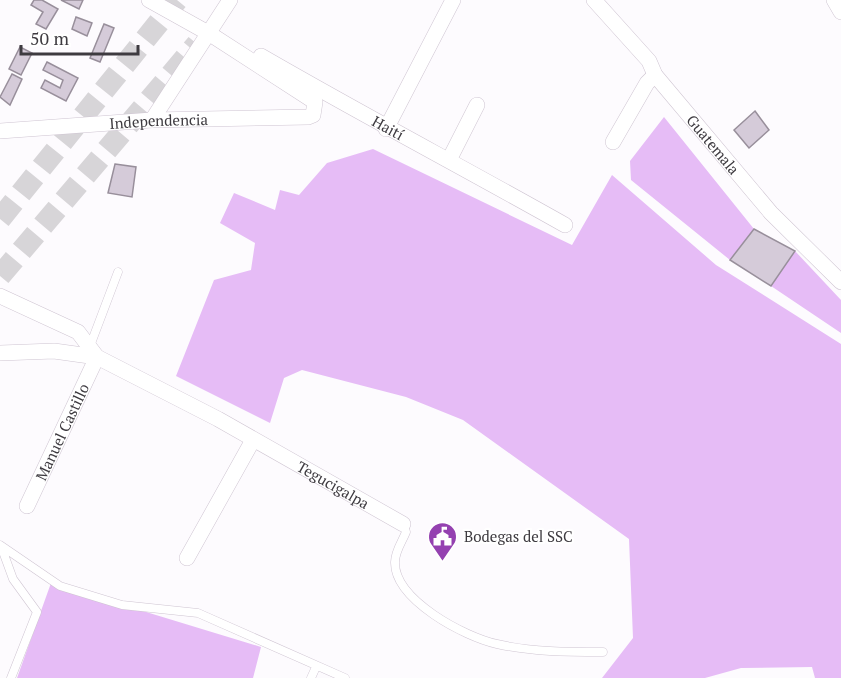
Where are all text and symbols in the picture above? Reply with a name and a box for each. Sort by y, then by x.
scale bar [21,18,138,56]
text: 50 m [30,26,70,50]
street label: Independencia [109,109,209,133]
street label: Guatemala [682,110,745,179]
street label: Haití [369,111,408,144]
street label: Manuel Castillo [30,380,93,484]
street label: Tegucigalpa [294,456,373,513]
public building icon: Bodegas del SSC [427,520,459,562]
place label: Bodegas del SSC [464,526,573,546]

